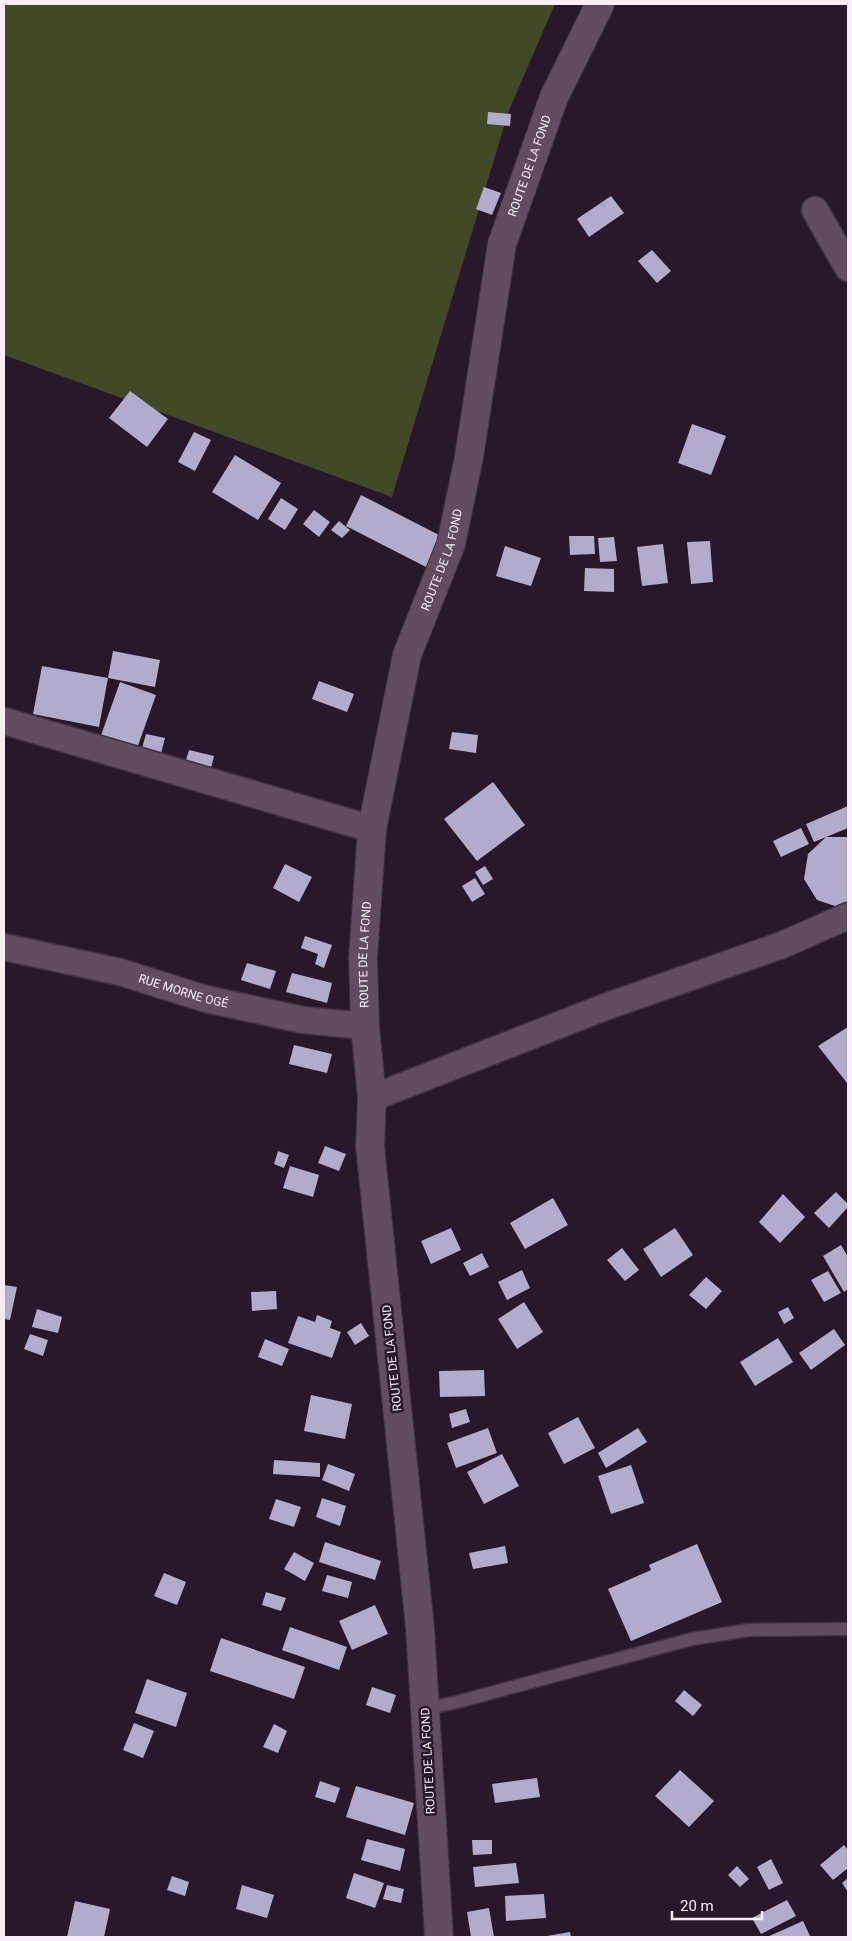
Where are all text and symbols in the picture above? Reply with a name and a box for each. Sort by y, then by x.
street label: ROUTE DE LA FOND [505,113,554,219]
street label: ROUTE DE LA FOND [418,508,465,613]
street label: ROUTE DE LA FOND [356,901,374,1008]
street label: RUE MORNE OGÉ [137,971,230,1011]
street label: ROUTE DE LA FOND [379,1304,405,1412]
street label: ROUTE DE LA FOND [418,1707,438,1815]
scale bar [672,1888,762,1920]
text: 20 m [680,1897,714,1915]

